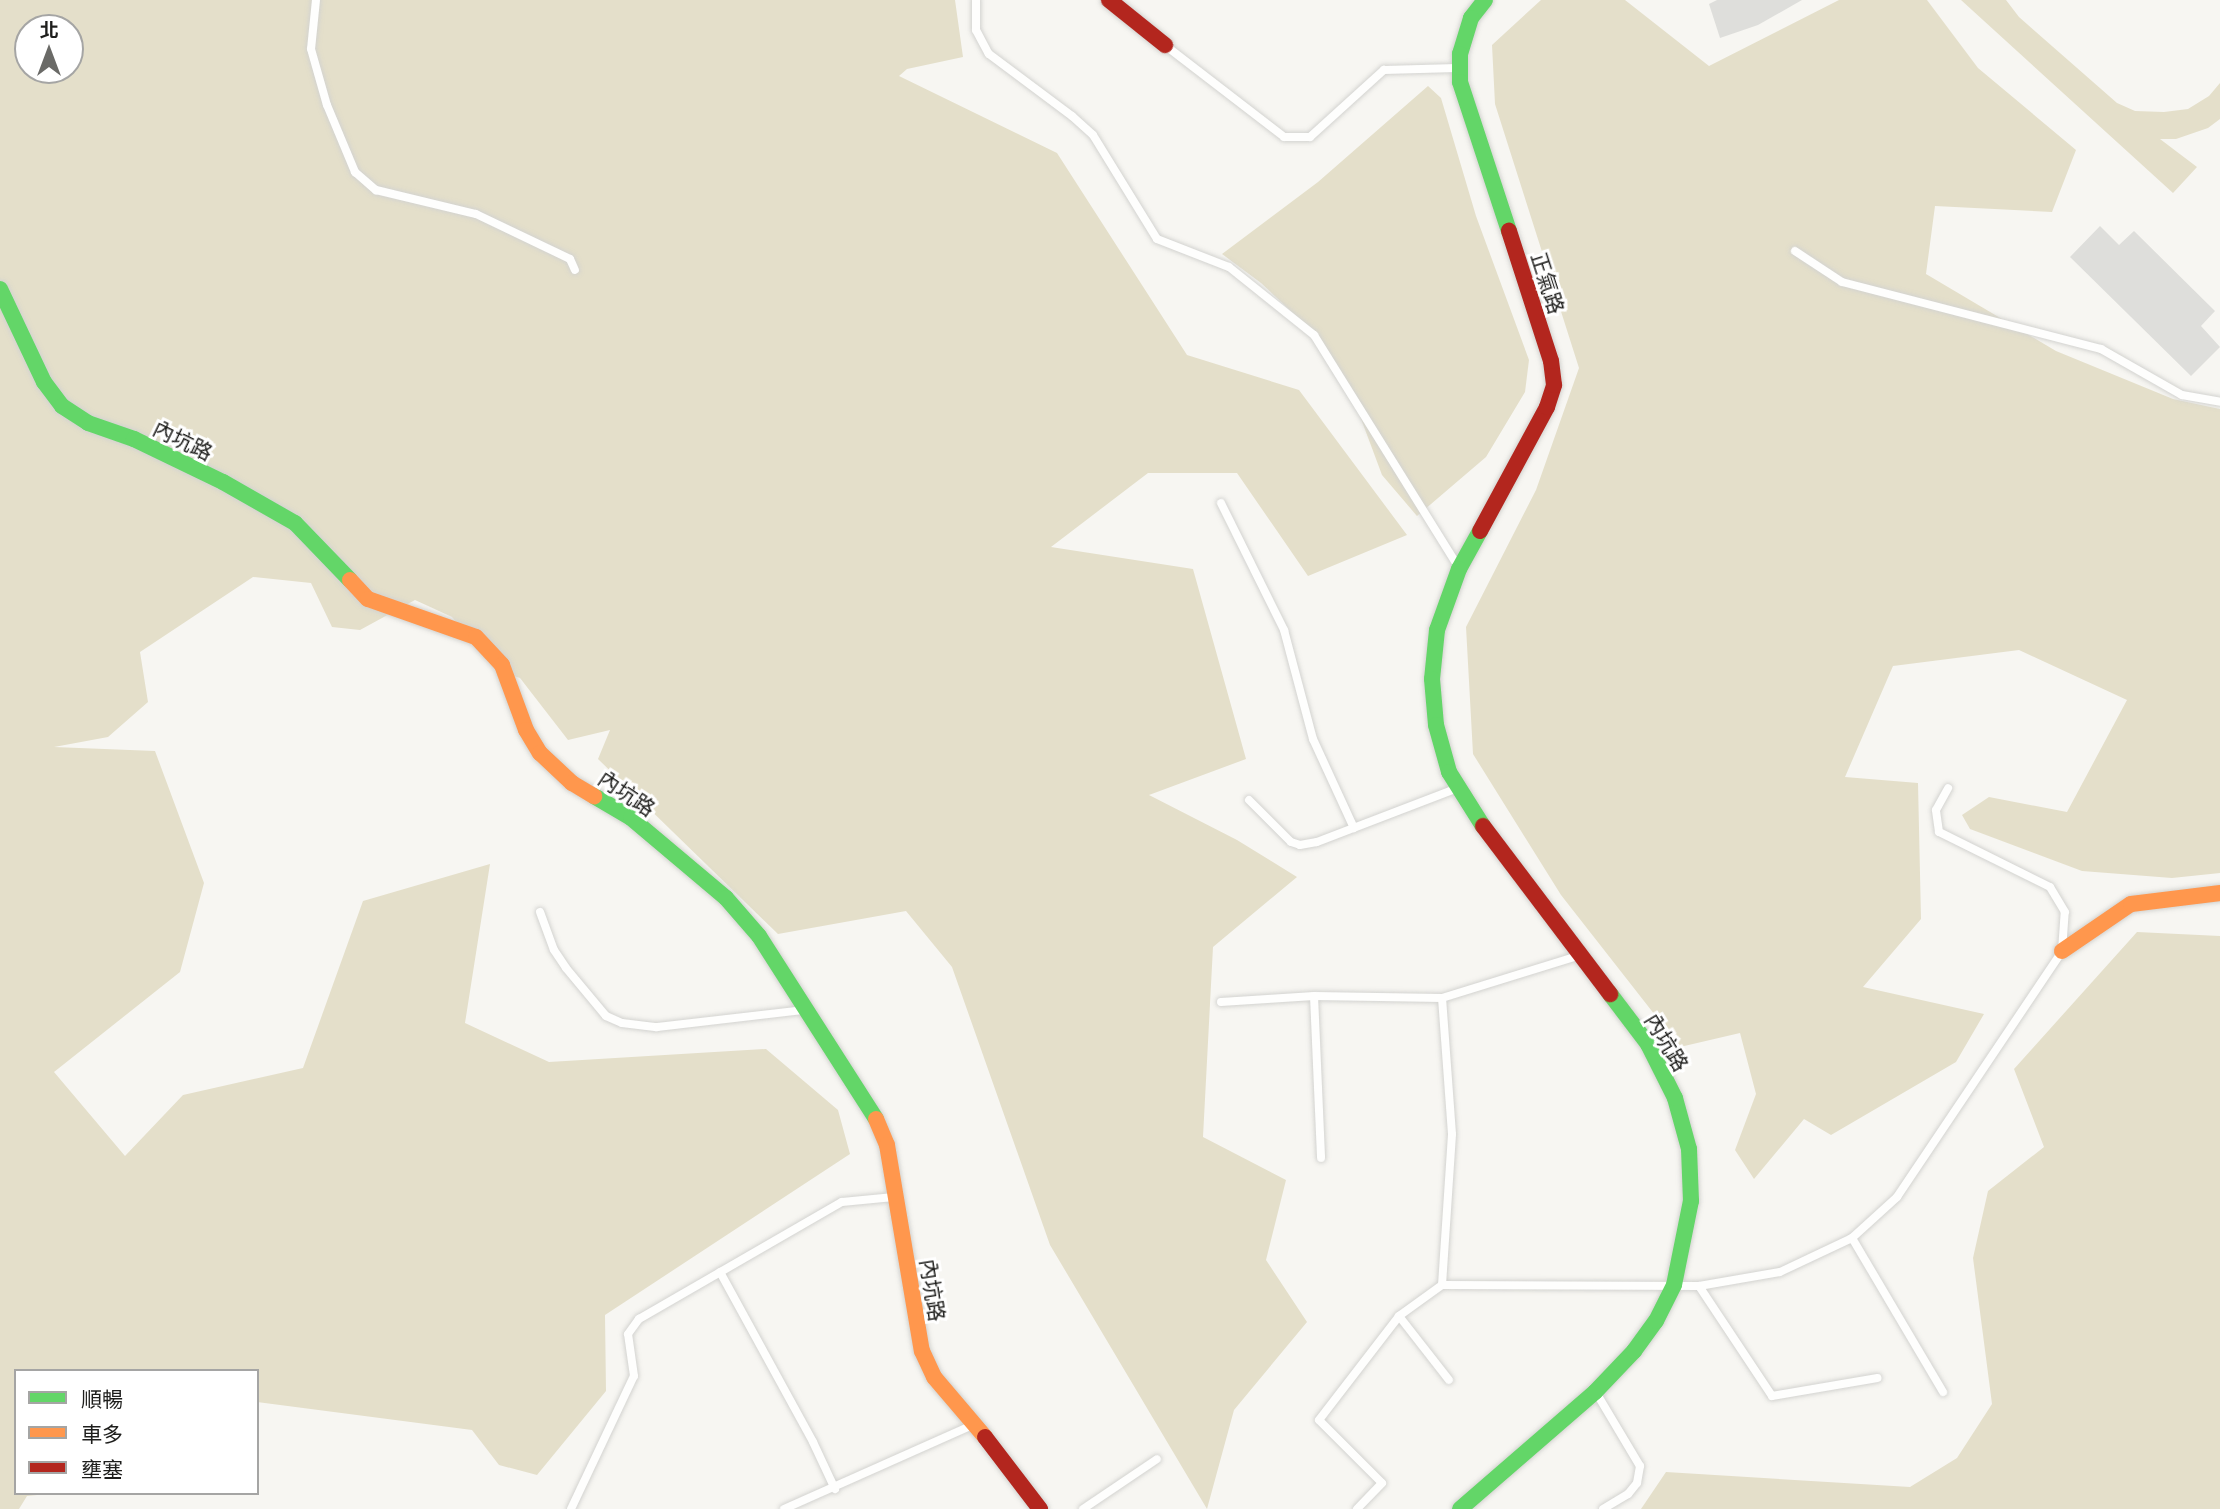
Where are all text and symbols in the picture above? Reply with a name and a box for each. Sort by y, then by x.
north arrow [14,14,84,84]
text: 北 [39,17,59,43]
street label: 正氣路 [1526,249,1570,317]
street label: 內坑路 [149,415,217,465]
street label: 內坑路 [594,765,660,821]
street label: 內坑路 [1640,1009,1694,1075]
street label: 內坑路 [916,1257,950,1323]
legend [14,1369,259,1495]
text: 順暢 [81,1385,123,1413]
text: 車多 [81,1420,123,1448]
text: 壅塞 [81,1455,123,1483]

